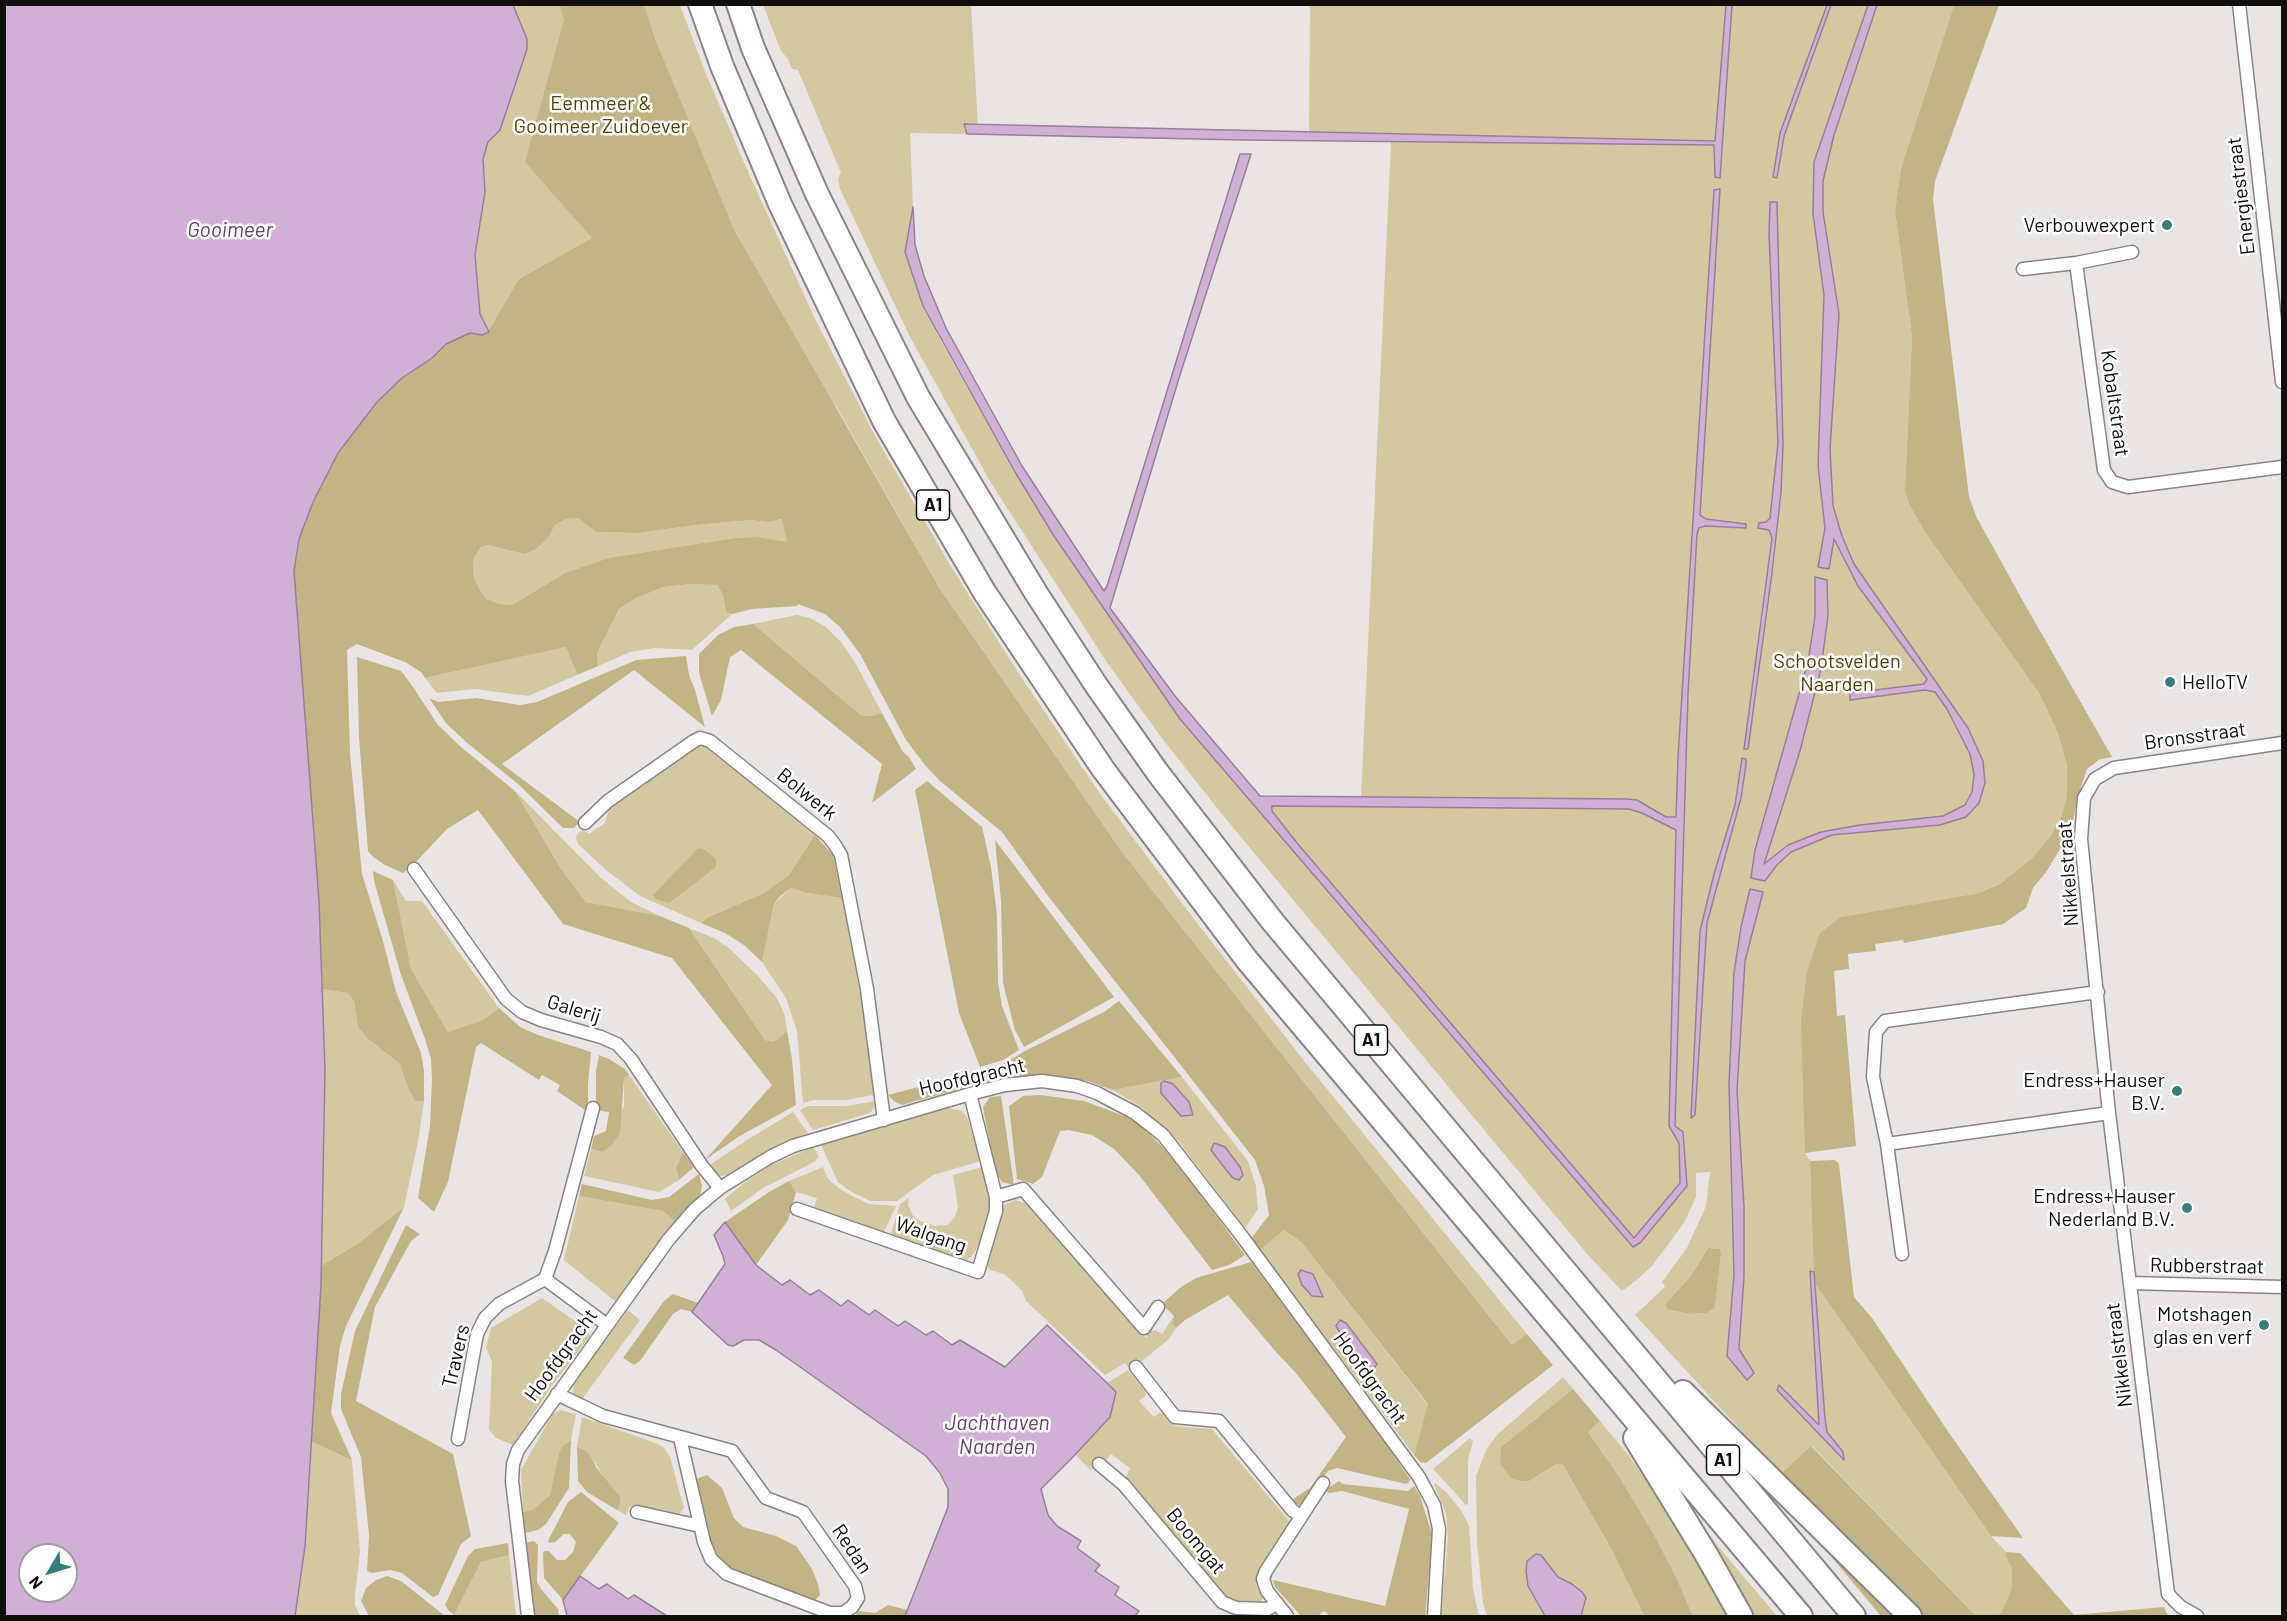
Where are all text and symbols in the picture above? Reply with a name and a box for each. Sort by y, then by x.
park label: Eemmeer & Gooimeer Zuidoever [514,91,688,138]
street label: Energiestraat [2222,136,2260,256]
place label: Verbouwexpert [2023,213,2155,237]
water label: Gooimeer [187,217,273,243]
marker: Verbouwexpert [2160,218,2174,232]
street label: Kobaltstraat [2096,348,2134,458]
road number: A1 [916,490,950,520]
park label: Schootsvelden Naarden [1773,649,1901,696]
place label: HelloTV [2182,670,2248,694]
marker: HelloTV [2163,675,2177,689]
street label: Bronsstraat [2143,717,2247,755]
street label: Bolwerk [772,763,842,825]
street label: Nikkelstraat [2052,821,2084,927]
street label: Galerij [544,990,604,1028]
road number: A1 [1354,1025,1388,1055]
street label: Hoofdgracht [916,1053,1028,1101]
place label: Endress+Hauser B.V. [2023,1068,2165,1115]
marker: Endress+Hauser B.V. [2170,1084,2184,1098]
place label: Endress+Hauser Nederland B.V. [2033,1184,2175,1231]
marker: Endress+Hauser Nederland B.V. [2180,1201,2194,1215]
street label: Walgang [892,1212,970,1258]
street label: Rubberstraat [2150,1253,2264,1279]
street label: Nikkelstraat [2101,1301,2137,1409]
place label: Motshagen glas en verf [2153,1302,2252,1349]
street label: Hoofdgracht [519,1304,603,1406]
marker: Motshagen glas en verf [2257,1318,2271,1332]
street label: Travers [437,1322,475,1390]
street label: Hoofdgracht [1328,1327,1412,1429]
water label: Jachthaven Naarden [944,1410,1050,1460]
road number: A1 [1706,1445,1740,1475]
street label: Boomgat [1161,1503,1231,1579]
street label: Redan [827,1520,877,1578]
north arrow [18,1543,78,1603]
text: N [24,1573,46,1593]

